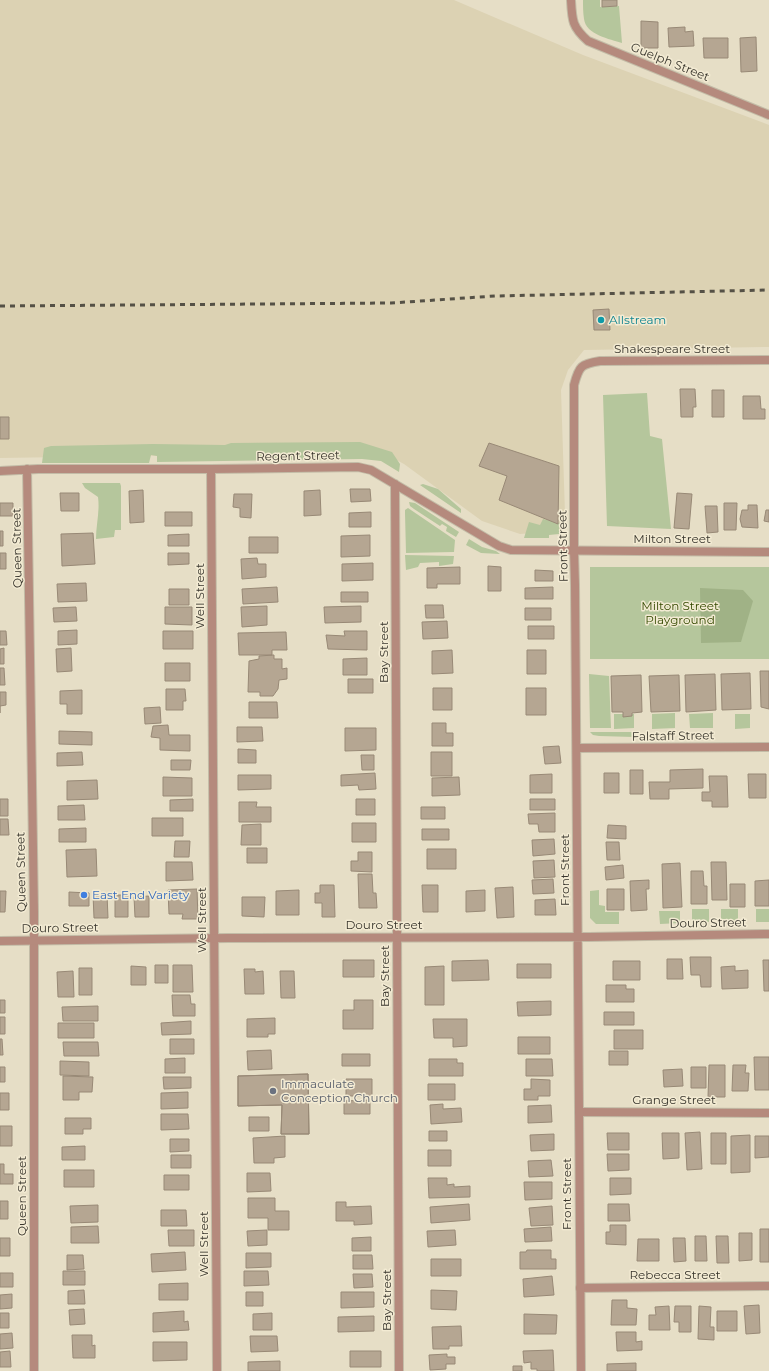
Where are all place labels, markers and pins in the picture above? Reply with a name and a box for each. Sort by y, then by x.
place label: Allstream [609,312,666,327]
marker: Allstream [596,315,606,325]
place label: East End Variety [92,887,190,902]
marker: East End Variety [79,890,89,900]
place label: Immaculate Conception Church [281,1076,398,1105]
marker: Immaculate Conception Church [268,1086,278,1096]

